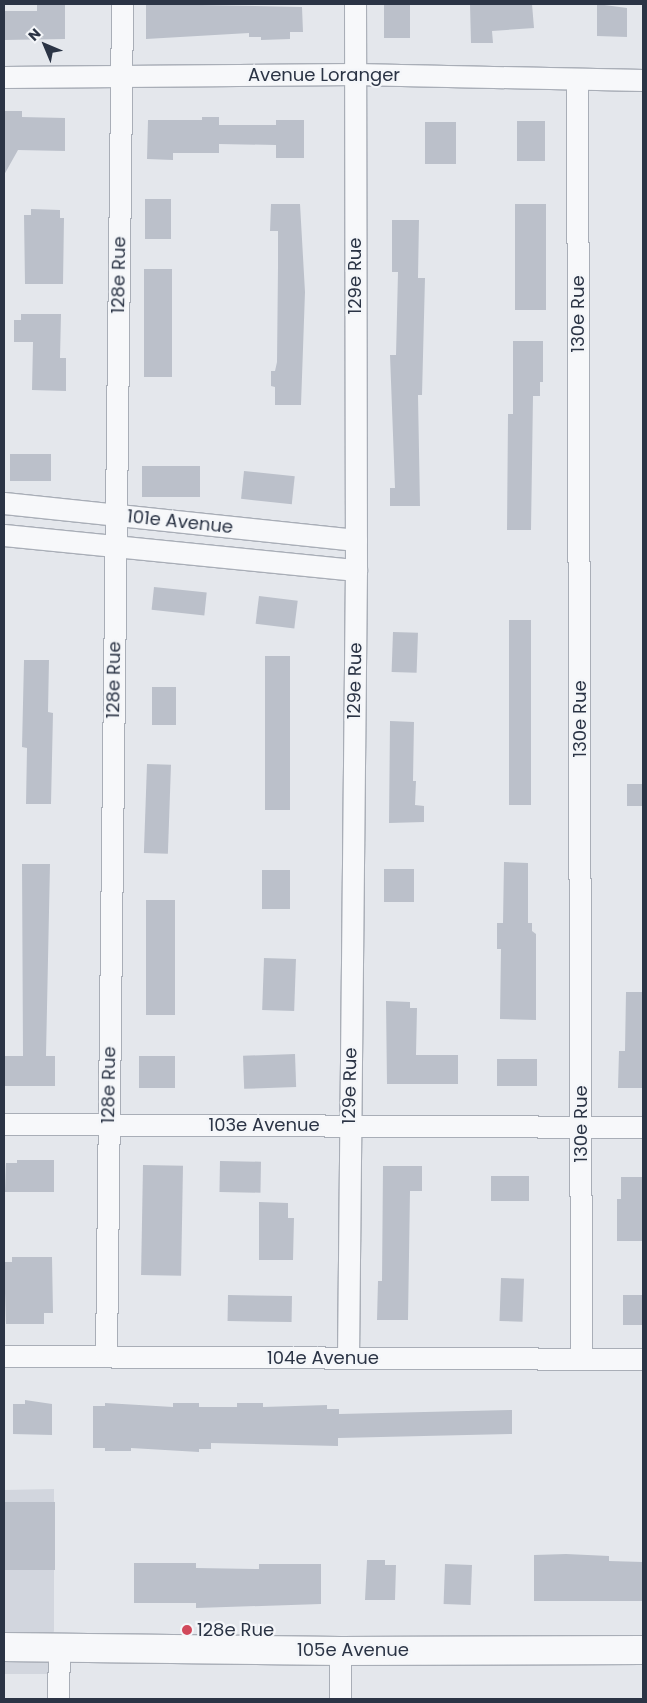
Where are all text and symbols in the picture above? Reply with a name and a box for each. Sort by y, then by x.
north arrow [20,20,70,70]
text: N [24,24,45,45]
street label: Avenue Loranger [248,64,400,86]
street label: 128e Rue [108,236,130,314]
street label: 129e Rue [344,237,366,315]
street label: 130e Rue [567,275,589,353]
street label: 101e Avenue [126,506,234,538]
street label: 128e Rue [103,641,125,719]
street label: 129e Rue [344,642,366,720]
street label: 130e Rue [569,680,591,758]
street label: 128e Rue [98,1046,120,1124]
street label: 129e Rue [339,1047,361,1125]
street label: 130e Rue [570,1085,592,1163]
street label: 103e Avenue [208,1114,320,1136]
street label: 104e Avenue [267,1347,379,1369]
place label: 128e Rue [197,1619,274,1641]
marker: 128e Rue [181,1624,193,1636]
street label: 105e Avenue [297,1639,409,1661]

